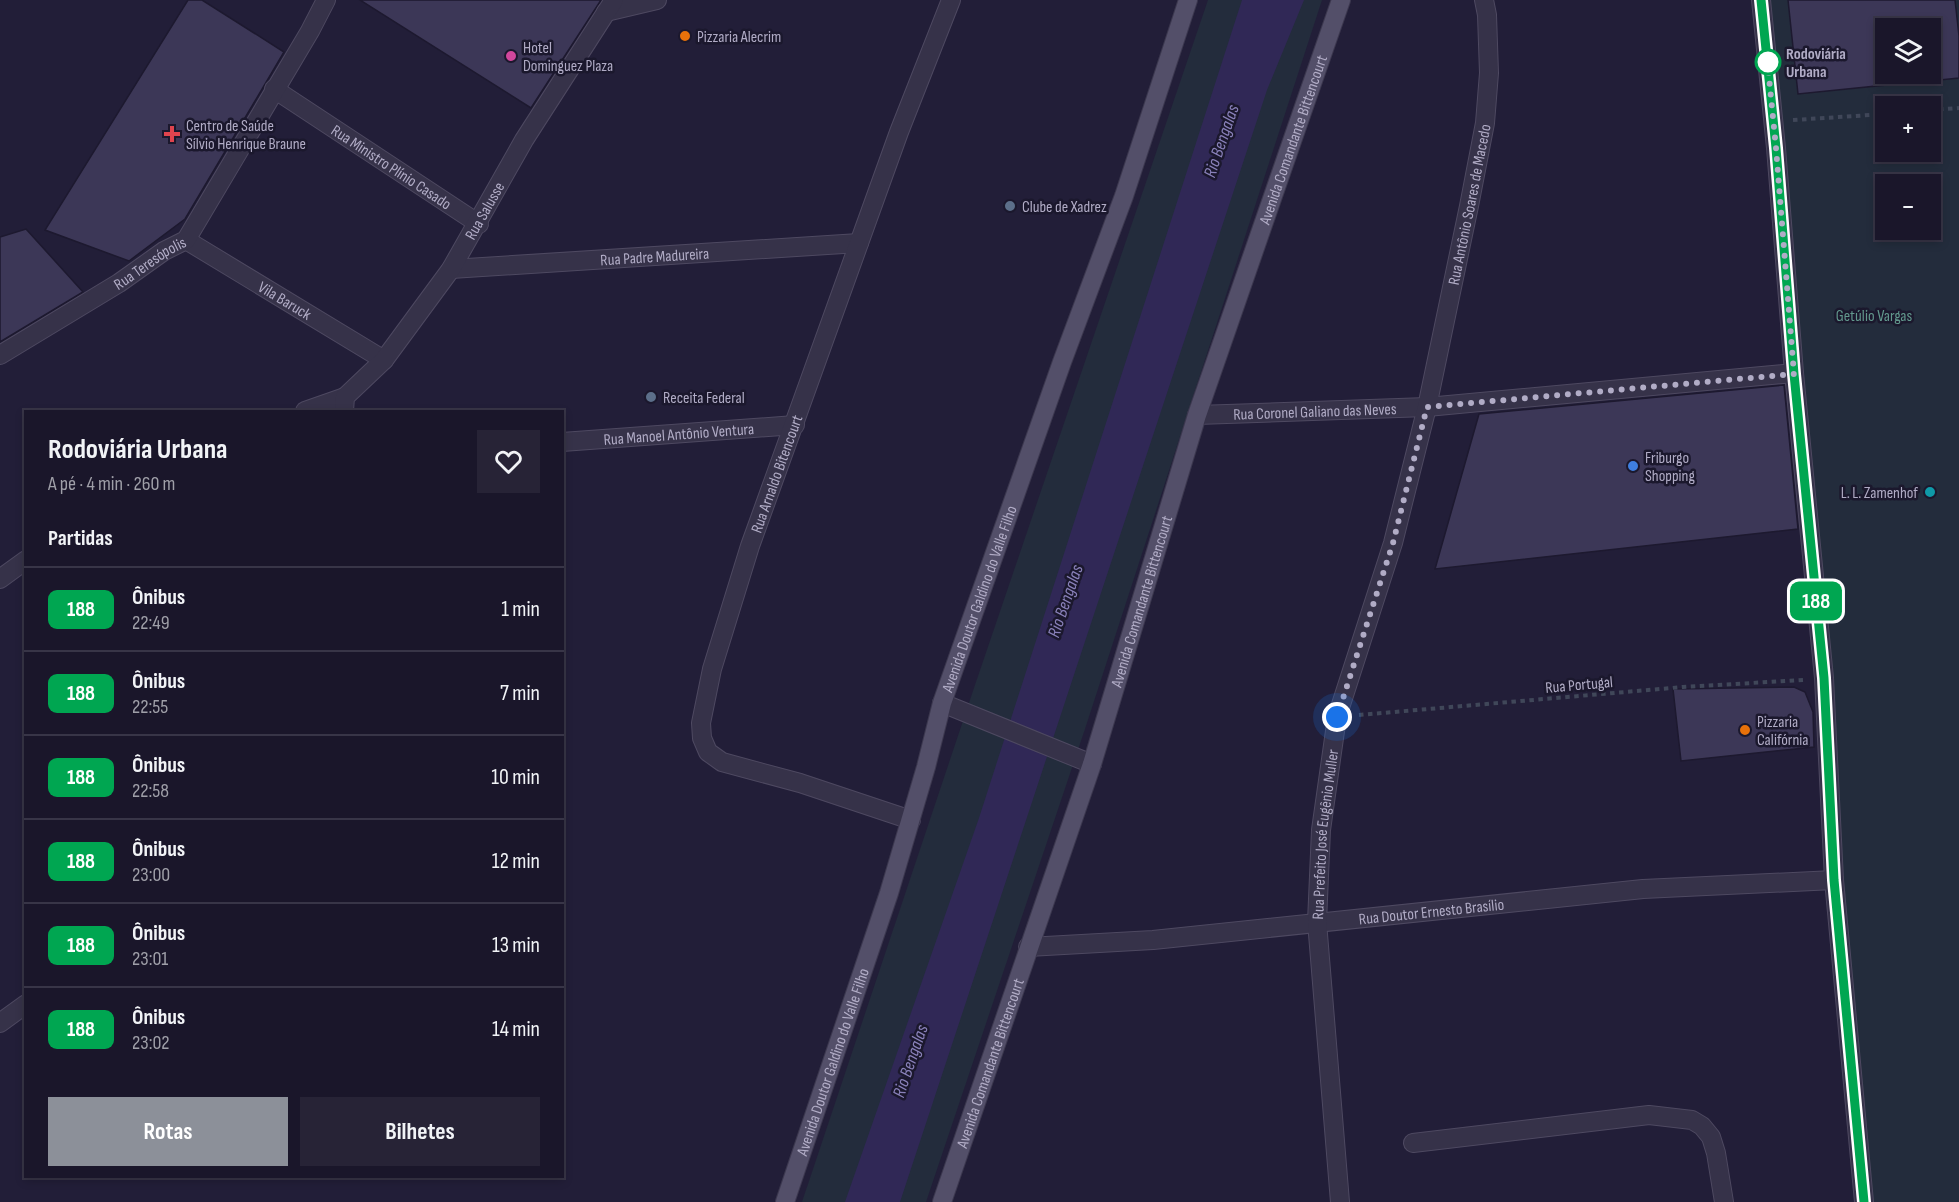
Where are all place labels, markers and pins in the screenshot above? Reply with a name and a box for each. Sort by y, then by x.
place label: Pizzaria Alecrim [697,28,781,47]
marker: Pizzaria Alecrim [678,29,692,43]
place label: Hotel Dominguez Plaza [523,39,613,76]
place label: Rodoviária Urbana [1786,45,1846,82]
marker: Hotel Dominguez Plaza [504,49,518,63]
marker: Rodoviária Urbana [1755,49,1781,75]
place label: Centro de Saúde Sílvio Henrique Braune [186,117,306,154]
marker: Centro de Saúde Sílvio Henrique Braune [163,125,181,143]
place label: Clube de Xadrez [1022,198,1107,217]
marker: Clube de Xadrez [1003,199,1017,213]
place label: Receita Federal [663,389,745,408]
marker: Receita Federal [644,390,658,404]
place label: Friburgo Shopping [1645,449,1695,486]
marker: Friburgo Shopping [1626,459,1640,473]
place label: L. L. Zamenhof [1841,484,1918,503]
marker: L. L. Zamenhof [1923,485,1937,499]
place label: Pizzaria Califórnia [1757,713,1808,750]
marker: Pizzaria Califórnia [1738,723,1752,737]

